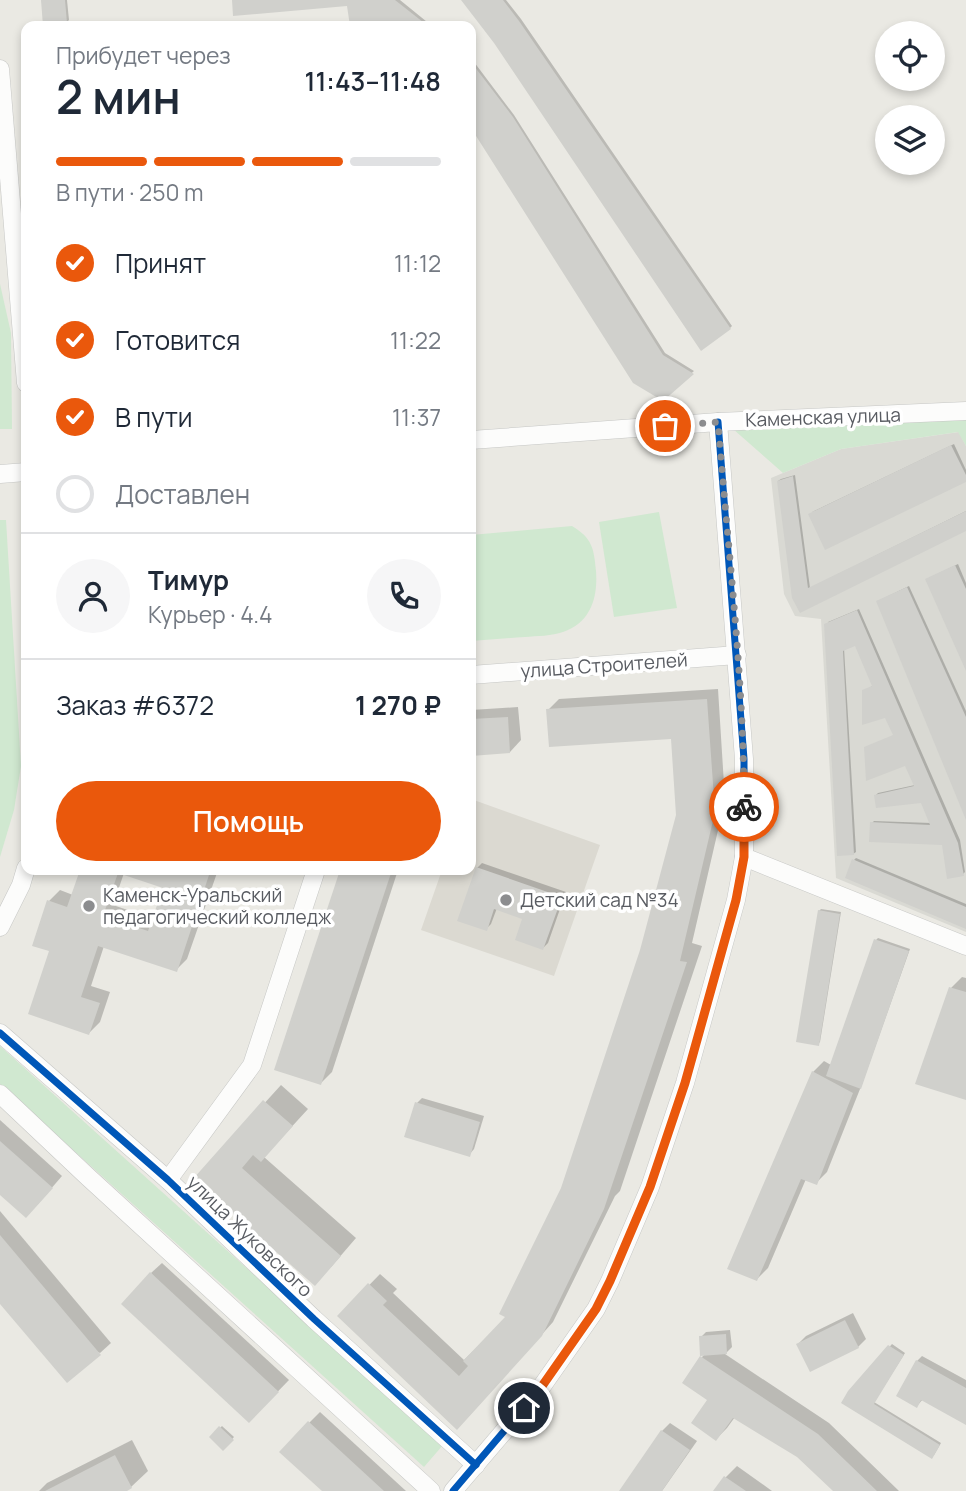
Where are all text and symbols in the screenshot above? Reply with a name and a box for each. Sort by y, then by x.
map controls [875,21,945,175]
button: locate [875,21,945,91]
text: Прибудет через [56,39,231,71]
text: 11:43–11:48 [304,63,441,99]
text: 2 мин [56,65,181,128]
button: layers [875,105,945,175]
text: В пути · 250 m [56,176,204,208]
icon: check [56,244,94,282]
text: Принят [115,245,206,281]
text: 11:12 [394,247,441,279]
icon: check [56,321,94,359]
text: Готовится [115,322,240,358]
text: 11:22 [390,324,441,356]
pin [635,396,695,456]
icon: check [56,398,94,436]
text: В пути [115,399,193,435]
text: 11:37 [392,401,441,433]
street label: Каменская улица [745,401,901,433]
icon: bag [646,407,684,445]
text: Доставлен [115,476,250,512]
button: person [56,559,130,633]
button: phone [367,559,441,633]
text: Тимур [148,562,229,598]
text: Курьер · 4.4 [148,598,273,630]
street label: улица Строителей [520,646,688,684]
text: Заказ #6372 [56,687,214,723]
text: 1 270 ₽ [355,687,441,723]
courier [709,772,779,842]
button: Помощь [56,781,441,861]
icon: bike [725,788,763,826]
place label: Каменск-Уральский педагогический колледж [103,882,332,930]
place label: Детский сад №34 [520,887,679,913]
marker: Детский сад №34 [498,892,514,908]
marker: Каменск-Уральский педагогический колледж [81,898,97,914]
street label: улица Жуковского [182,1169,318,1303]
pin [494,1378,554,1438]
icon: home [505,1389,543,1427]

